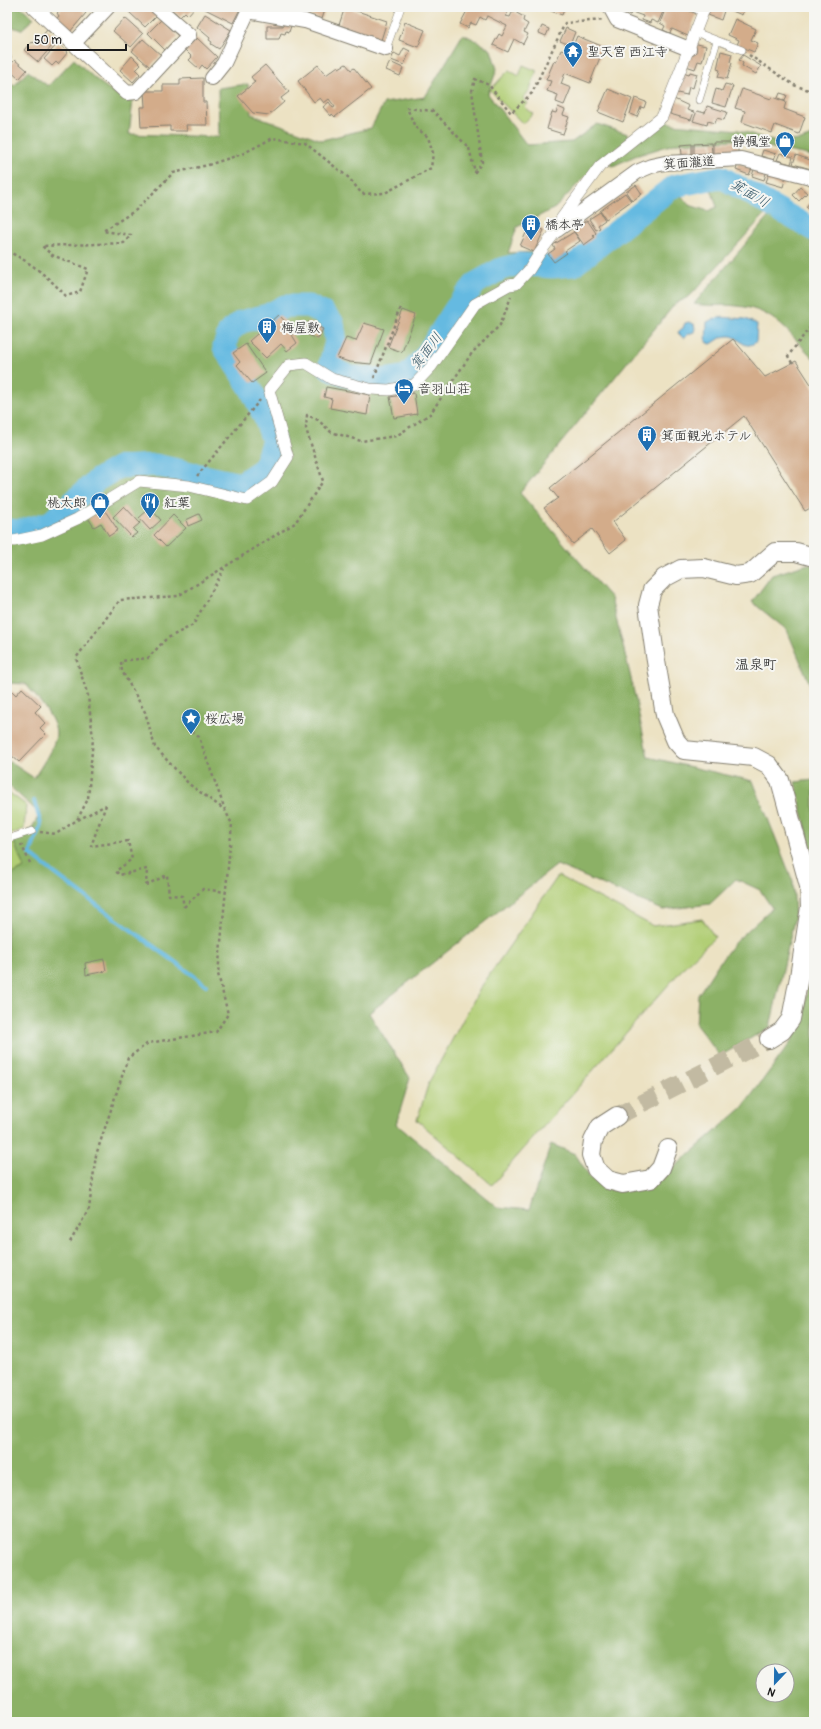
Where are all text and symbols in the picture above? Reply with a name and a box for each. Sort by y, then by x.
scale bar [28,26,126,52]
text: 50 m [34,33,62,48]
temple icon: 聖天宮 西江寺 [562,40,584,68]
place label: 聖天宮 西江寺 [587,44,668,60]
shop icon: 静楓堂 [774,130,796,158]
place label: 静楓堂 [732,134,771,150]
street label: 箕面瀧道 [663,153,716,173]
water label: 箕面川 [727,176,772,211]
building icon: 橋本亭 [520,213,542,241]
place label: 橋本亭 [545,217,584,233]
building icon: 梅屋敷 [256,316,278,344]
place label: 梅屋敷 [281,320,320,336]
water label: 箕面川 [407,329,446,373]
hotel icon: 音羽山荘 [393,377,415,405]
place label: 音羽山荘 [418,381,470,397]
building icon: 箕面観光ホテル [636,424,658,452]
place label: 箕面観光ホテル [661,428,751,444]
shop icon: 桃太郎 [89,491,111,519]
restaurant icon: 紅葉 [139,491,161,519]
place label: 桃太郎 [47,495,86,511]
place label: 紅葉 [164,495,190,511]
district label: 温泉町 [735,656,777,673]
place icon: 桜広場 [180,707,202,735]
place label: 桜広場 [205,711,244,727]
north arrow [755,1663,795,1703]
text: N [765,1684,777,1699]

